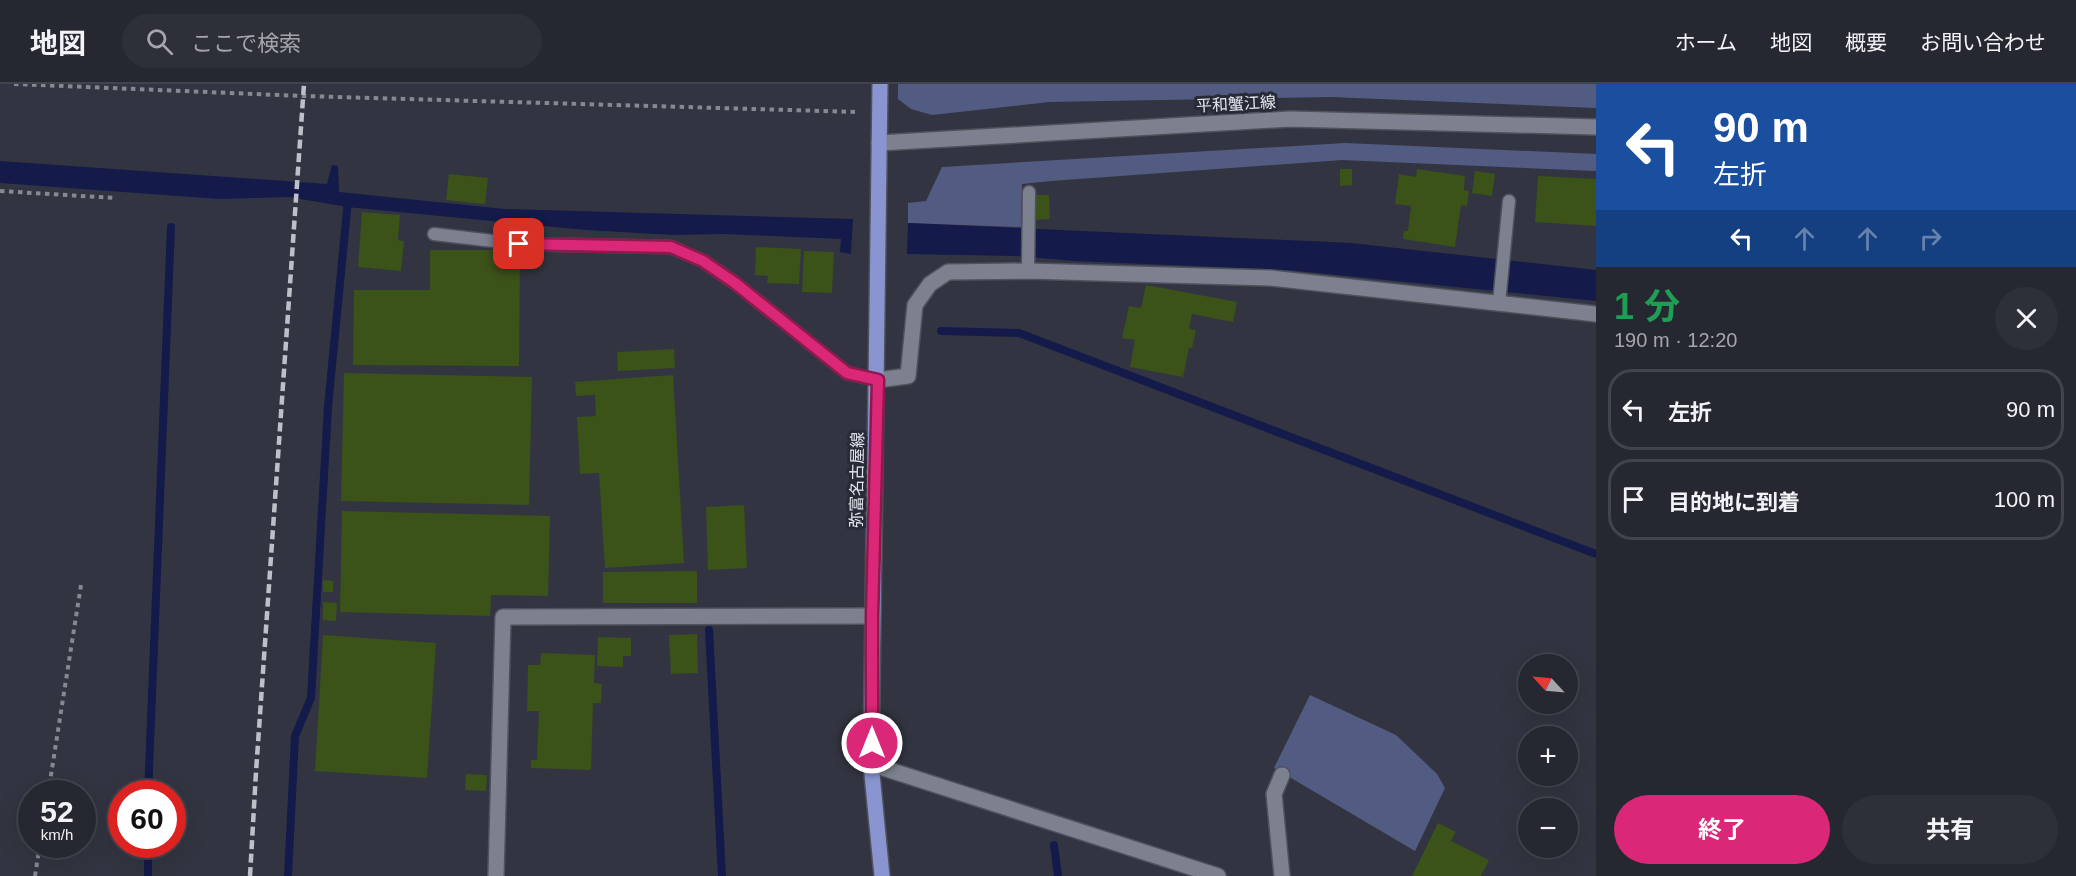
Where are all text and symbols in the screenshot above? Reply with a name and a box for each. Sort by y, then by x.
search box [122,14,542,68]
icon: search [143,25,176,58]
text: 地図 [30,28,86,59]
text: ここで検索 [191,31,301,56]
text: ホーム [1675,31,1737,54]
text: 地図 [1770,31,1812,54]
text: 概要 [1845,31,1887,54]
text: お問い合わせ [1920,31,2046,54]
street label: 平和蟹江線 [1196,93,1276,115]
text: 90 m [1713,104,1809,151]
icon: left [1614,108,1692,186]
text: 左折 [1713,160,1767,190]
pin [493,218,544,269]
icon: left [1725,222,1758,255]
icon: ahead [1788,222,1821,255]
icon: ahead [1851,222,1884,255]
icon: right [1914,222,1947,255]
icon: arrive [502,227,535,260]
text: 1 分 [1614,286,1680,327]
button: close [1995,287,2058,350]
text: 190 m · 12:20 [1614,329,1737,351]
icon: left [1617,393,1650,426]
text: 90 m [2006,397,2055,422]
text: 左折 [1668,400,1712,425]
street label: 弥富名古屋線 [848,432,866,528]
icon: arrive [1617,483,1650,516]
text: 100 m [1994,487,2055,512]
text: 目的地に到着 [1668,490,1800,515]
north arrow [1518,654,1578,714]
map controls [1518,654,1578,858]
position arrow [840,711,904,775]
button: + [1518,726,1578,786]
speed limit sign: 60 [108,780,186,858]
text: 52 [40,795,74,828]
button: 終了 [1614,795,1830,864]
button: 共有 [1842,795,2058,864]
button: − [1518,798,1578,858]
text: km/h [41,826,73,843]

